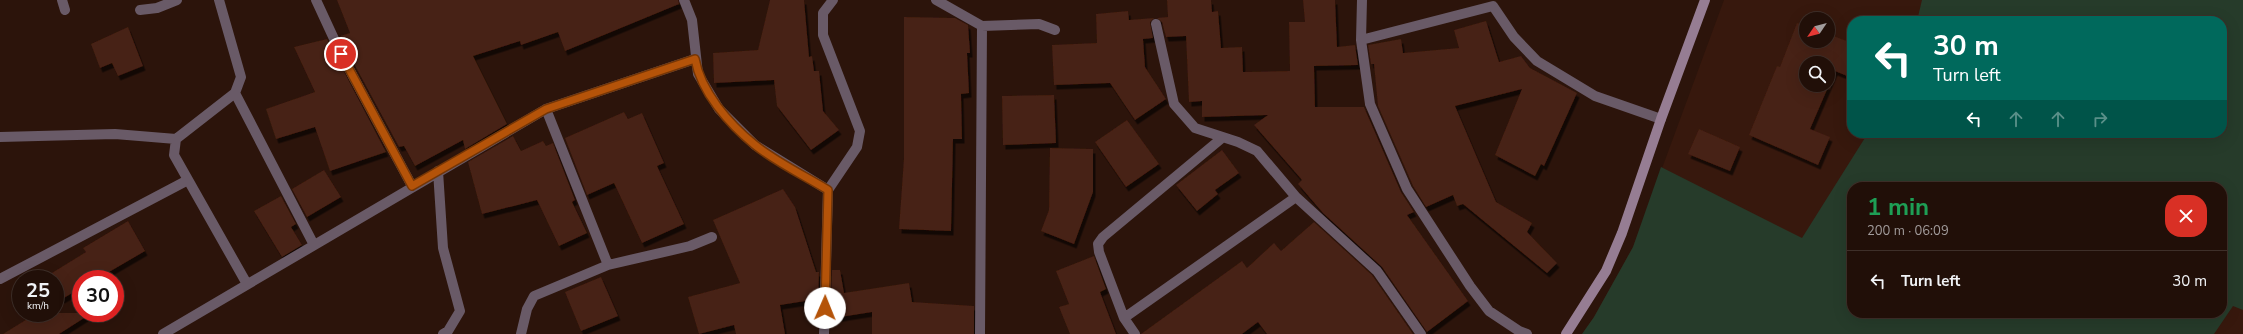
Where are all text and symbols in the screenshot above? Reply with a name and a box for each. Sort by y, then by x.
north arrow [1799,12,1835,48]
map controls [1799,12,1835,92]
text: 30 m [1933,27,1999,65]
icon: left [1867,32,1919,84]
pin [324,37,358,71]
icon: arrive [330,43,352,65]
button: search [1799,56,1835,92]
text: Turn left [1933,63,2001,87]
icon: left [1963,108,1985,130]
icon: ahead [2005,108,2027,130]
icon: ahead [2047,108,2069,130]
icon: right [2089,108,2111,130]
text: 1 min [1867,191,1929,223]
button: close [2165,195,2207,237]
text: 200 m · 06:09 [1867,222,1949,240]
speed limit sign: 30 [72,270,124,322]
icon: left [1867,270,1889,292]
text: Turn left [1901,271,1960,291]
text: 30 m [2172,271,2207,291]
text: 25 [26,277,50,304]
position arrow [804,287,846,329]
text: km/h [27,299,49,313]

